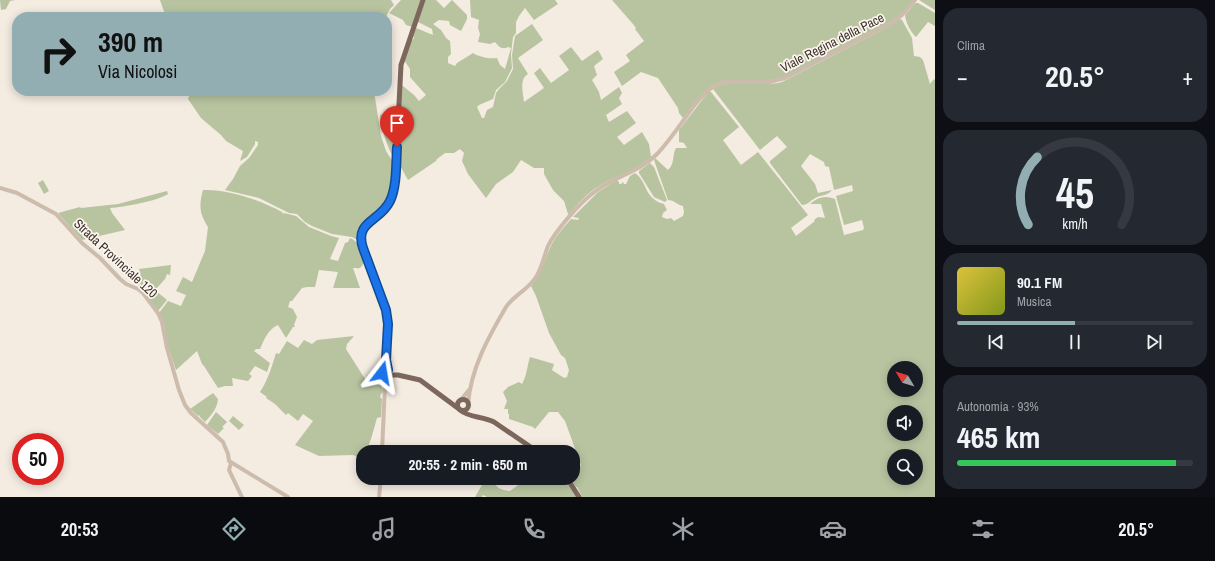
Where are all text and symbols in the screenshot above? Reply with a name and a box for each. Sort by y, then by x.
street label: Viale Regina della Pace [777,9,887,76]
text: 390 m [98,23,163,61]
icon: right [32,28,84,80]
text: Clima [957,37,985,54]
text: 20.5° [1045,56,1105,96]
text: Via Nicolosi [98,59,177,84]
text: − [957,62,968,92]
text: + [1182,62,1193,92]
pin [380,106,414,147]
icon: arrive [386,112,408,134]
text: 45 [1056,165,1094,221]
text: km/h [1062,214,1088,233]
street label: Strada Provinciale 120 [70,215,161,302]
text: 90.1 FM [1017,272,1062,293]
text: Musica [1017,293,1051,310]
icon: previous [985,331,1007,353]
icon: pause [1064,331,1086,353]
icon: next [1143,331,1165,353]
position arrow [361,352,403,394]
north arrow [887,361,923,397]
map controls [887,361,923,485]
text: Autonomia · 93% [957,398,1039,415]
button: sound [887,405,923,441]
text: 465 km [957,417,1040,457]
speed limit sign: 50 [12,433,64,485]
button: search [887,449,923,485]
text: 20:55 · 2 min · 650 m [409,454,527,475]
icon: directions [220,515,248,543]
icon: music [370,515,398,543]
icon: phone [520,515,548,543]
icon: climate [669,515,697,543]
icon: car [819,515,847,543]
icon: filters [969,515,997,543]
text: 20:53 [61,517,99,542]
text: 20.5° [1118,517,1154,542]

